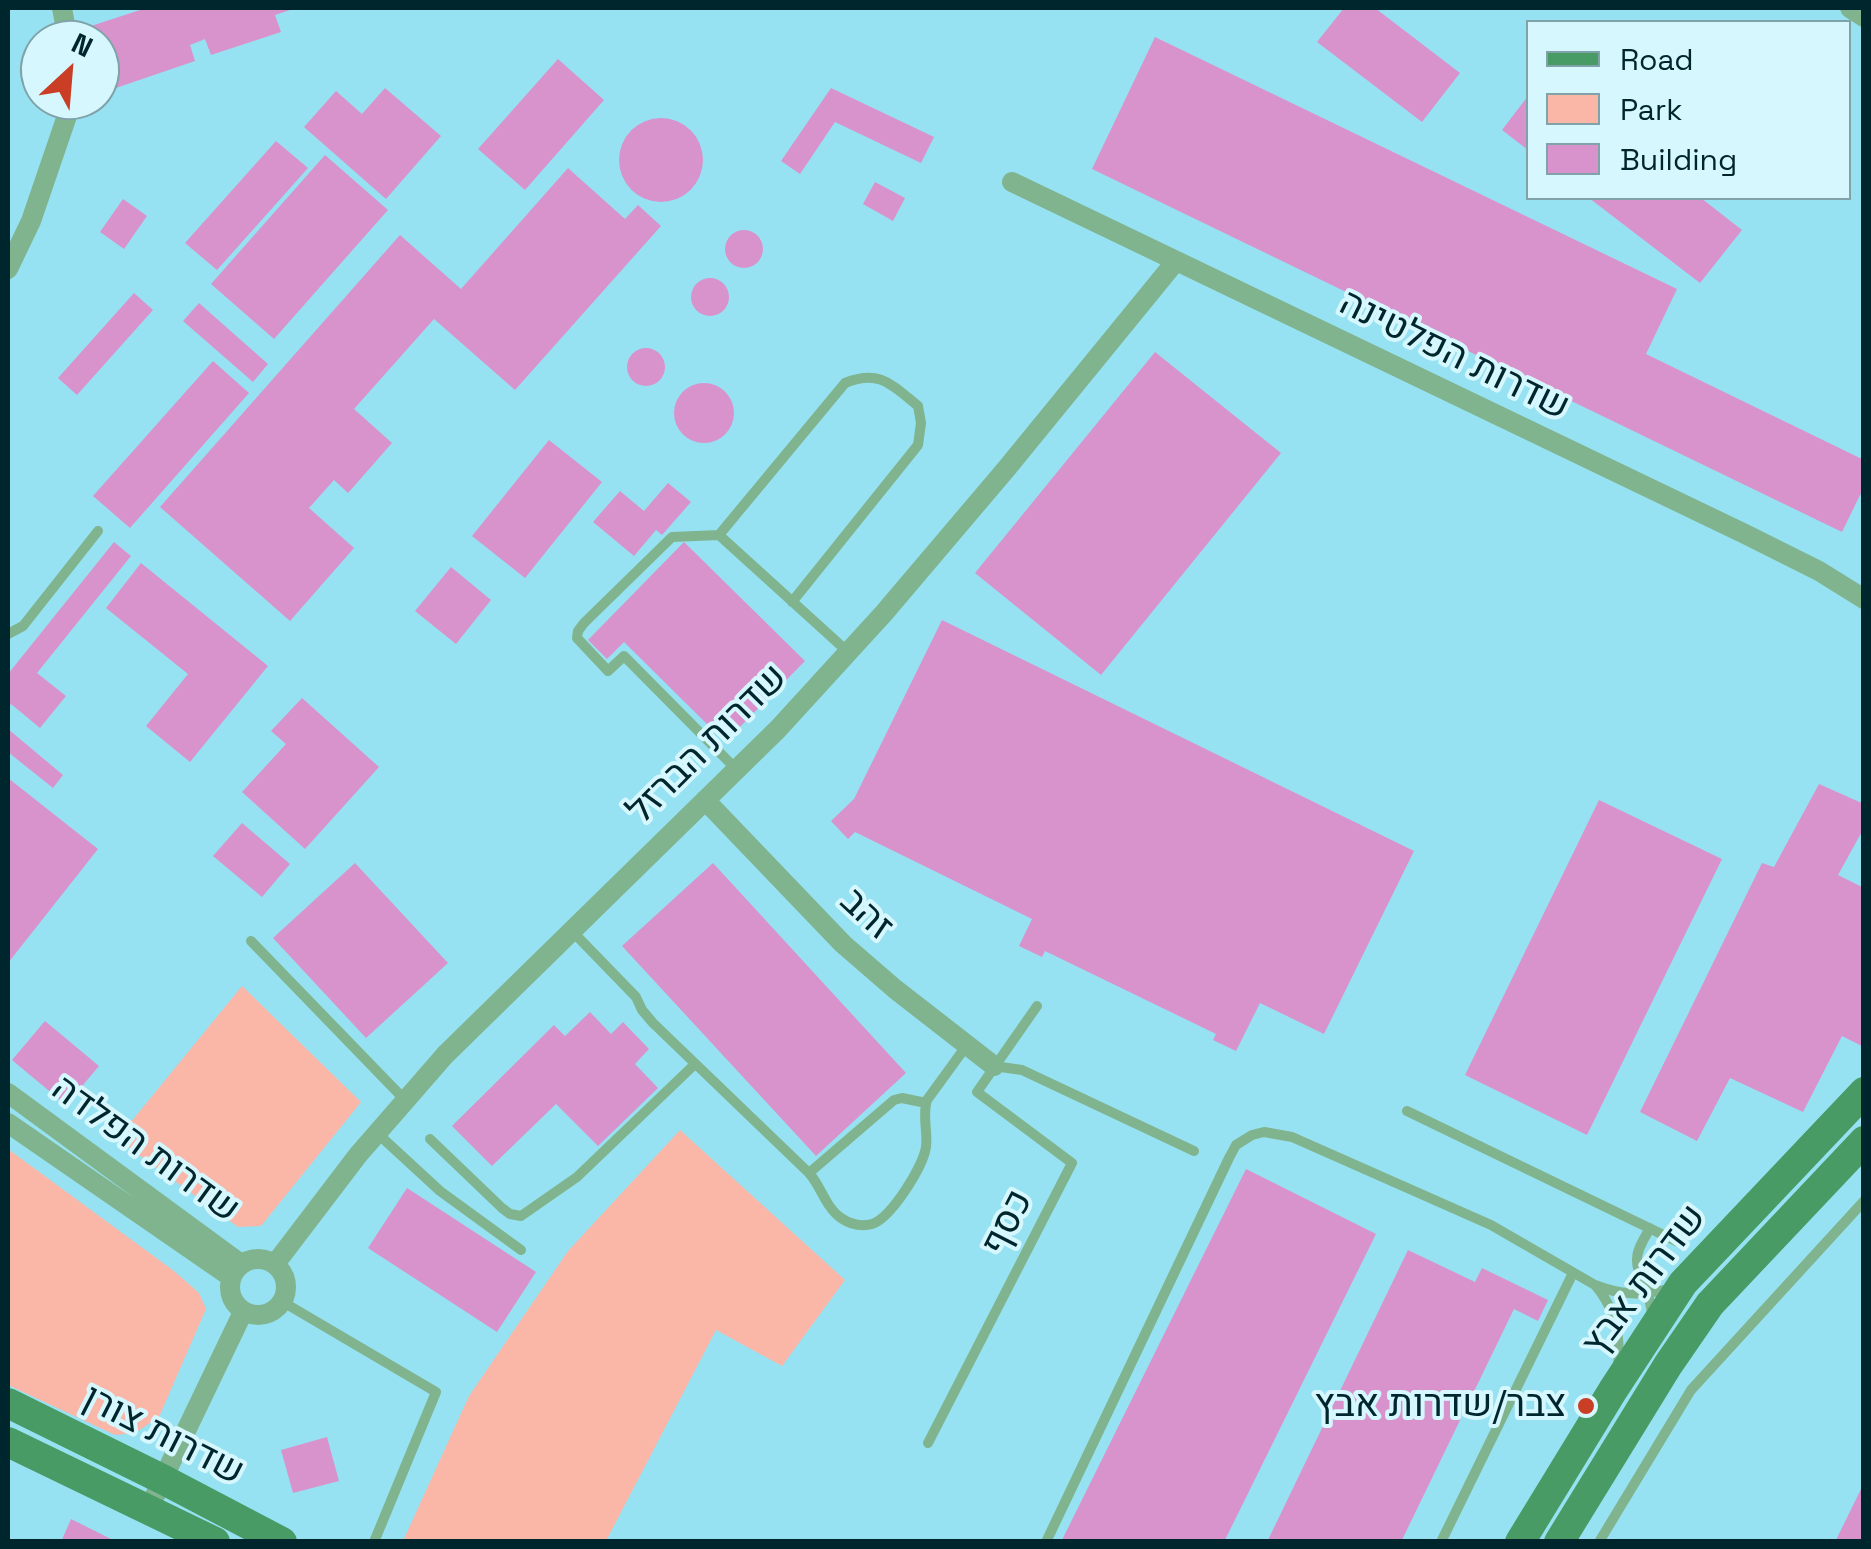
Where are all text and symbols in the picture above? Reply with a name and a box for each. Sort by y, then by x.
north arrow [20,20,120,120]
legend [1526,20,1851,200]
text: N [66,25,99,65]
text: Road [1620,40,1694,79]
text: Park [1620,90,1682,129]
text: Building [1620,140,1737,179]
street label: שדרות הפלטינה [1332,281,1576,431]
street label: שדרות הברזל [619,656,797,834]
street label: זהב [830,879,902,951]
street label: שדרות הפלדה [42,1067,248,1233]
street label: כסף [972,1183,1044,1263]
street label: שדרות אבץ [1573,1196,1717,1366]
street label: שדרות צורן [75,1376,251,1496]
place label: צבר/שדרות אבץ [1314,1383,1566,1429]
marker: צבר/שדרות אבץ [1575,1395,1597,1417]

